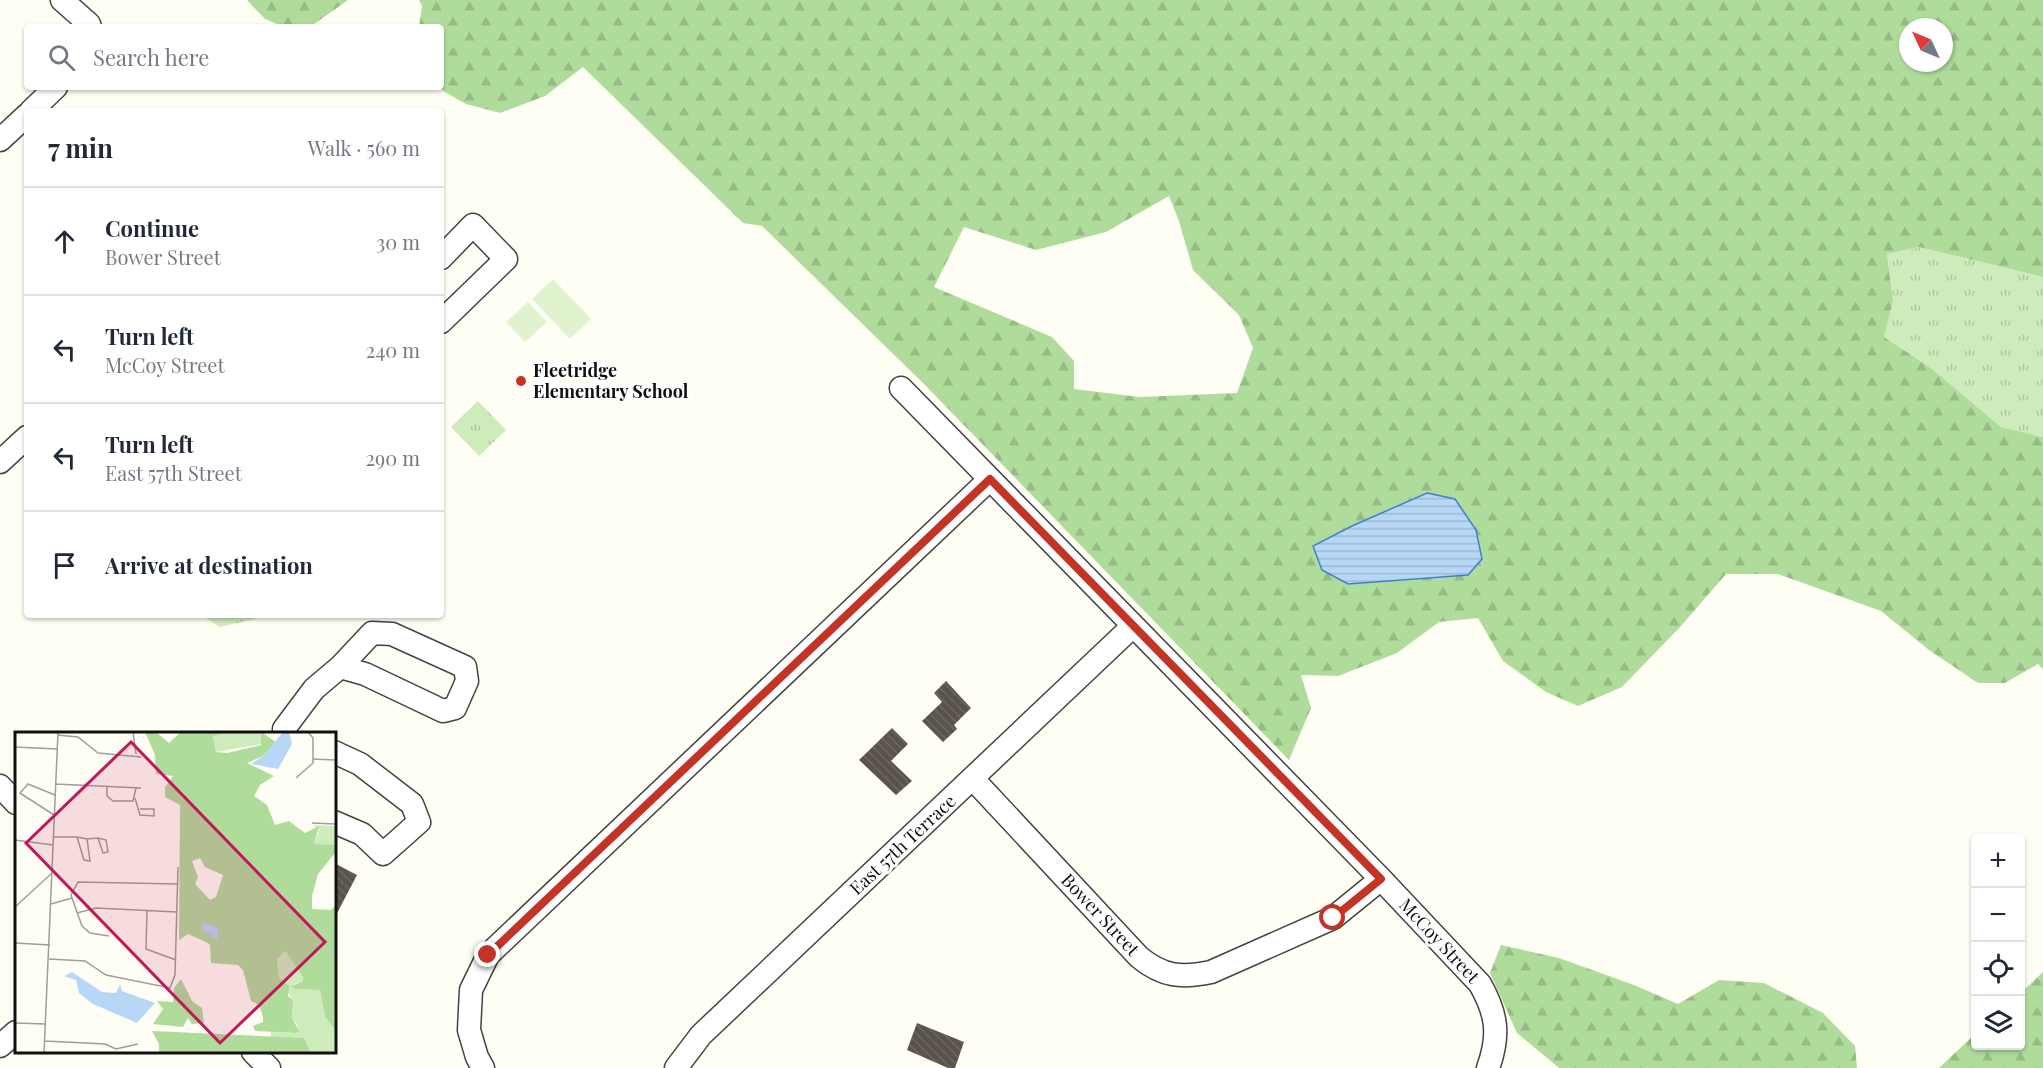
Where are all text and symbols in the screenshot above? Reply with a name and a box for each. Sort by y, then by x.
north arrow [1899,18,1953,72]
search box [24,24,444,90]
icon: search [45,41,78,74]
text: Search here [93,42,209,72]
text: 7 min [48,130,113,165]
text: Walk · 560 m [308,134,420,161]
text: Continue [105,213,199,243]
icon: ahead [48,225,81,258]
text: 30 m [376,228,420,255]
text: Bower Street [105,243,221,270]
text: Turn left [105,321,194,351]
icon: left [48,333,81,366]
text: 240 m [366,336,420,363]
text: McCoy Street [105,351,225,378]
place label: Fleetridge Elementary School [533,358,689,403]
marker: Fleetridge Elementary School [514,374,528,388]
text: Turn left [105,429,194,459]
icon: left [48,441,81,474]
text: 290 m [366,444,420,471]
text: East 57th Street [105,459,242,486]
icon: arrive [48,549,81,582]
text: Arrive at destination [105,550,313,580]
inset map [15,732,336,1053]
street label: East 57th Terrace [844,789,960,900]
map controls [1971,834,2025,1050]
button: + [1971,834,2025,888]
street label: Bower Street [1056,868,1145,961]
button: − [1971,888,2025,942]
street label: McCoy Street [1394,893,1486,988]
route start [1319,904,1345,930]
route end [474,941,500,967]
button: locate [1971,942,2025,996]
button: layers [1971,996,2025,1050]

